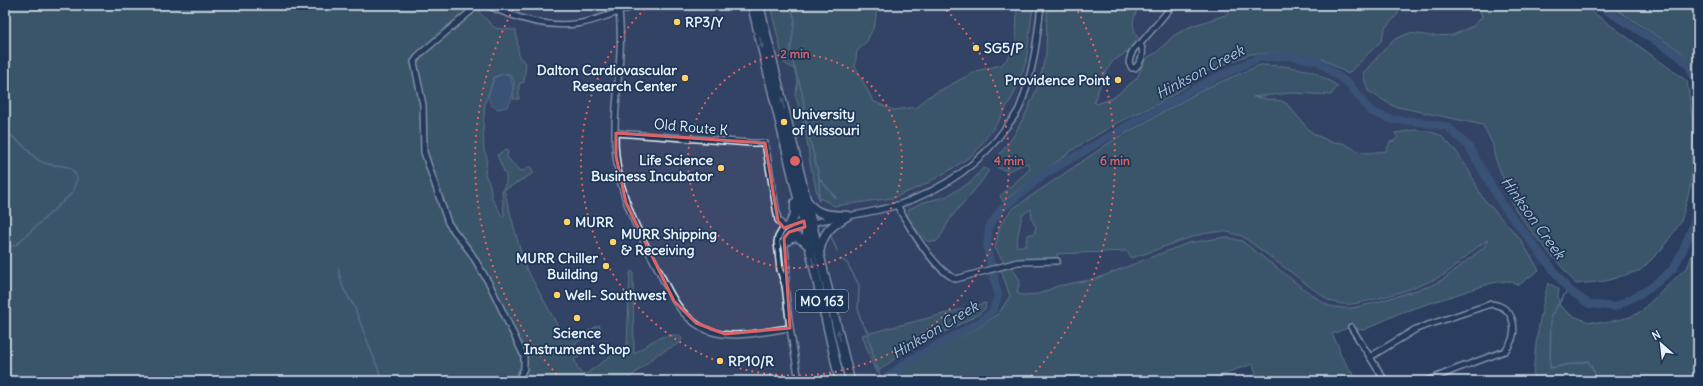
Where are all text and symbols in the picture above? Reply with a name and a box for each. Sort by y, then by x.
place label: RP3/Y [685,13,723,31]
marker: RP3/Y [672,17,682,27]
one-way arrow [758,37,764,49]
place label: SG5/P [984,39,1024,57]
water label: Hinkson Creek [1152,40,1248,103]
marker: SG5/P [971,43,981,53]
text: 2 min [780,46,810,61]
place label: Dalton Cardiovascular Research Center [537,61,677,95]
place label: Providence Point [1005,71,1110,89]
marker: Dalton Cardiovascular Research Center [680,73,690,83]
marker: Providence Point [1113,75,1123,85]
one-way arrow [779,97,785,110]
place label: University of Missouri [792,105,860,139]
street label: Old Route K [653,115,729,139]
marker: University of Missouri [779,117,789,127]
place label: Life Science Business Incubator [591,151,713,185]
text: 4 min [994,153,1024,168]
text: 6 min [1100,153,1130,168]
centre of rings [788,154,802,168]
marker: Life Science Business Incubator [716,163,726,173]
water label: Hinkson Creek [1497,173,1570,264]
place label: MURR [575,213,614,231]
marker: MURR [562,217,572,227]
place label: MURR Shipping & Receiving [621,225,717,259]
marker: MURR Shipping & Receiving [608,237,618,247]
place label: MURR Chiller Building [516,249,598,283]
one-way arrow [811,257,817,269]
marker: MURR Chiller Building [601,261,611,271]
place label: Well- Southwest [565,286,667,304]
marker: Well- Southwest [552,290,562,300]
road number: MO 163 [796,290,848,312]
water label: Hinkson Creek [888,296,982,363]
marker: Science Instrument Shop [572,313,582,323]
place label: Science Instrument Shop [524,324,630,358]
north arrow [1641,324,1681,364]
text: N [1650,327,1663,343]
one-way arrow [836,329,842,341]
place label: RP10/R [728,352,774,370]
marker: RP10/R [715,356,725,366]

